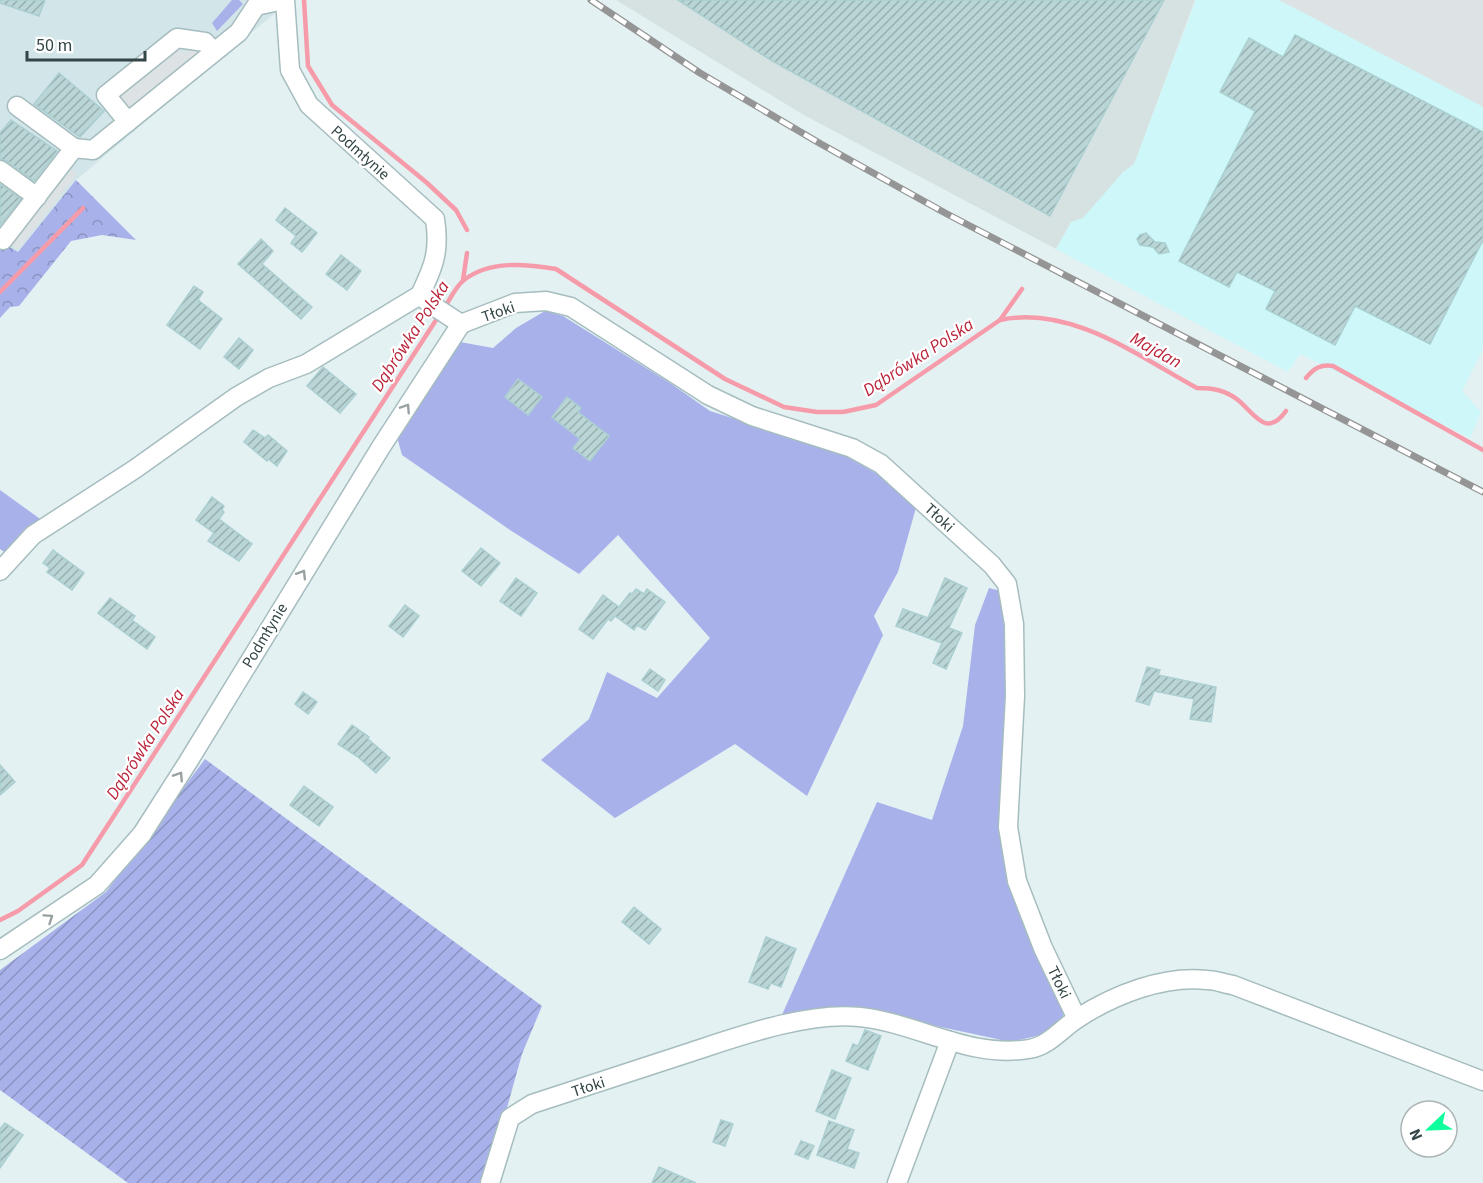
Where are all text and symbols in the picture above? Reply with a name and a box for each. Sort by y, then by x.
scale bar [27,24,146,62]
text: 50 m [36,33,72,58]
street label: Podmłynie [326,120,395,185]
water label: Dąbrówka Polska [365,276,456,397]
street label: Tłoki [479,296,518,328]
water label: Dąbrówka Polska [858,312,979,403]
water label: Majdan [1125,326,1186,375]
one-way arrow [398,404,409,415]
street label: Tłoki [919,498,959,537]
one-way arrow [294,569,305,580]
street label: Podmłynie [237,599,293,672]
water label: Dąbrówka Polska [100,684,191,805]
one-way arrow [172,772,183,783]
one-way arrow [42,914,53,925]
street label: Tłoki [1042,962,1076,1002]
street label: Tłoki [569,1071,608,1103]
north arrow [1399,1099,1459,1159]
text: N [1404,1125,1428,1144]

